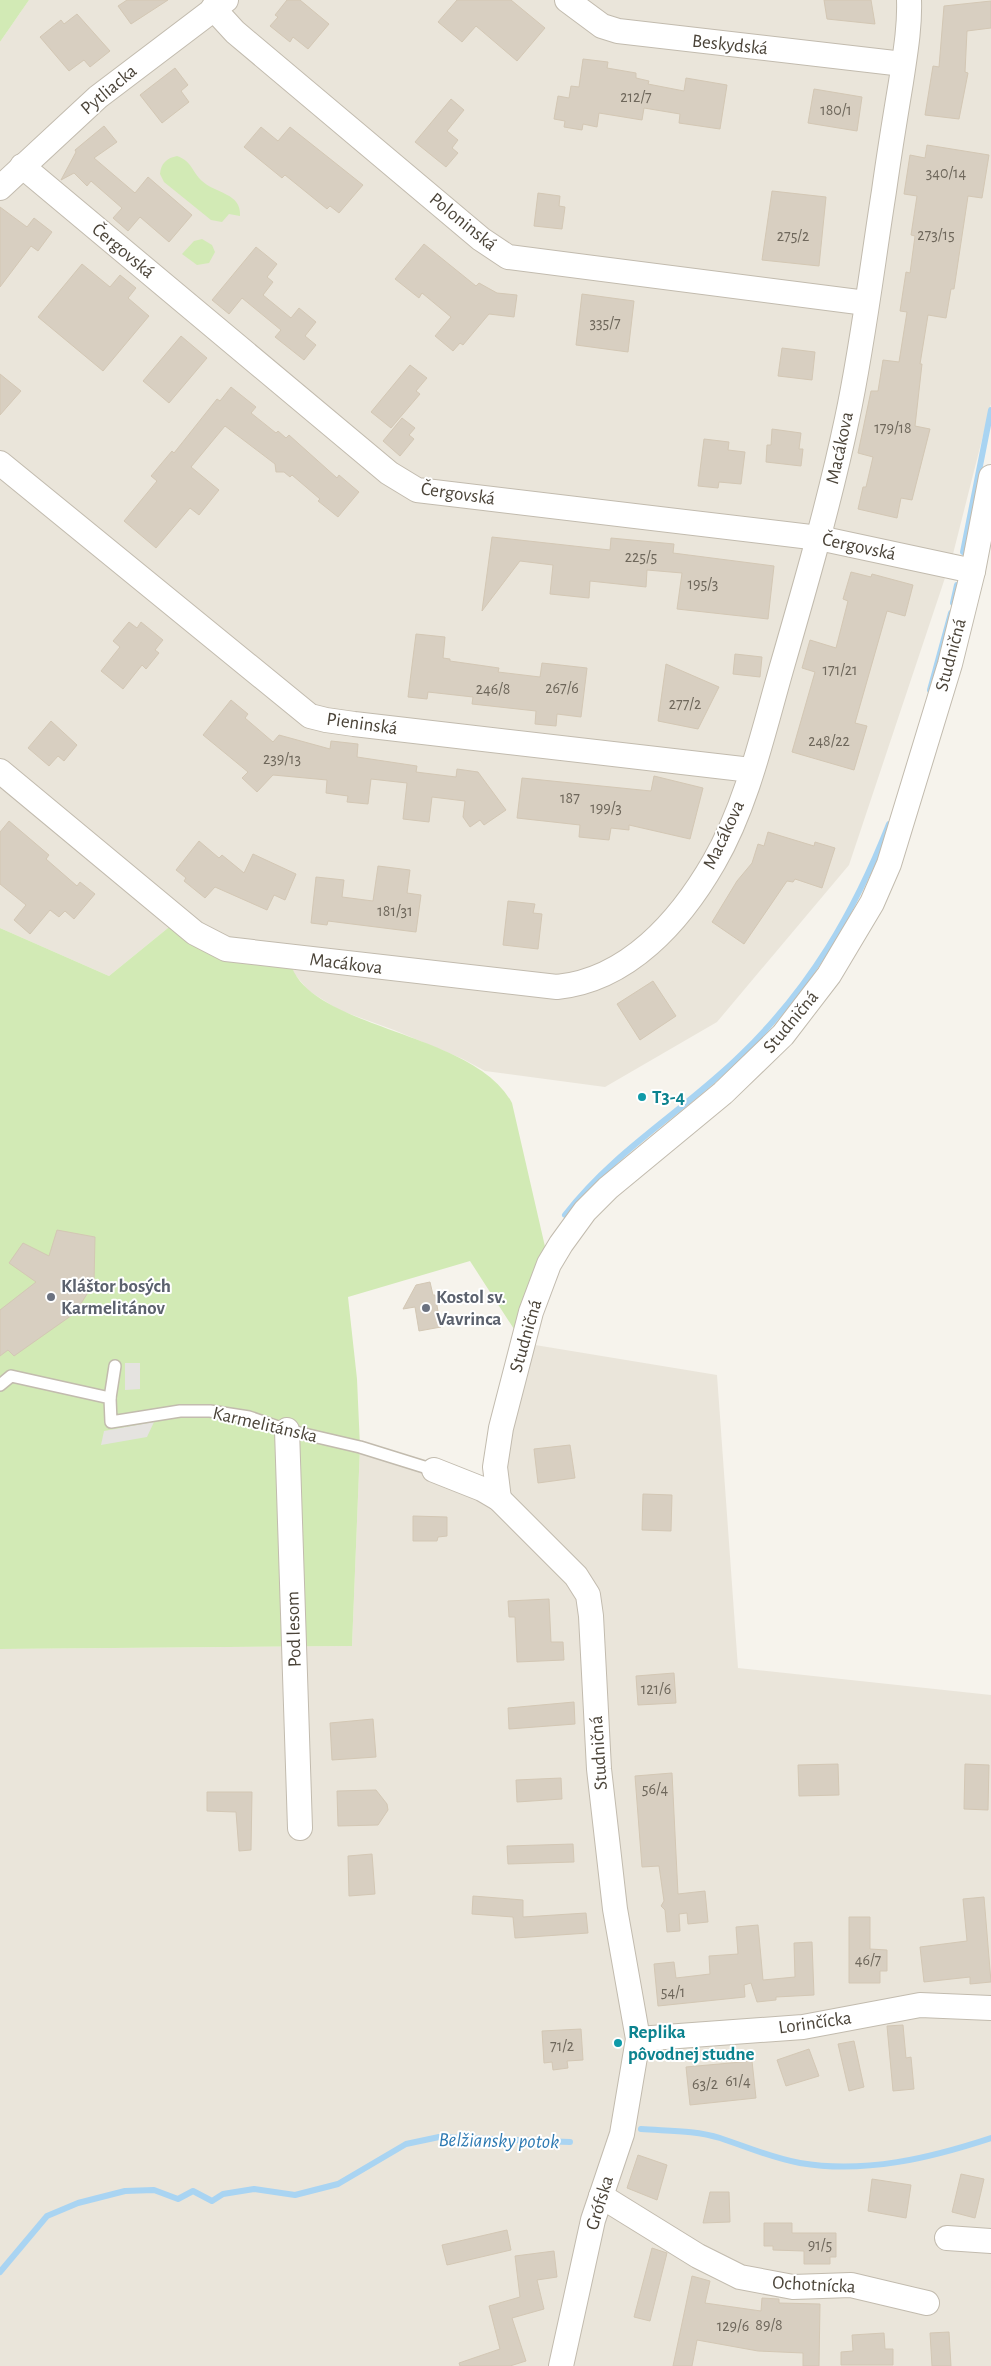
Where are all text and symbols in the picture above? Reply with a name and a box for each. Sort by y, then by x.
street label: Beskydská [691,32,769,58]
street label: Pytliacka [77,61,141,119]
house number: 212/7 [620,89,652,105]
house number: 180/1 [820,102,852,118]
house number: 340/14 [926,165,967,181]
street label: Poloninská [426,189,500,255]
street label: Čergovská [88,218,159,282]
house number: 273/15 [917,227,955,243]
house number: 275/2 [777,228,809,244]
house number: 335/7 [589,315,621,331]
street label: Macákova [823,410,857,486]
house number: 179/18 [874,420,912,436]
street label: Čergovská [420,477,497,509]
street label: Čergovská [820,528,898,564]
house number: 225/5 [625,549,657,565]
house number: 195/3 [688,576,718,592]
street label: Studničná [932,616,970,694]
house number: 171/21 [822,662,858,678]
house number: 267/6 [545,680,579,696]
house number: 246/8 [476,681,510,697]
house number: 277/2 [669,696,701,712]
street label: Pieninská [325,710,399,738]
house number: 248/22 [808,733,850,749]
house number: 239/13 [263,751,301,767]
house number: 187 [560,790,580,806]
street label: Macákova [700,798,748,872]
house number: 199/3 [590,800,622,816]
house number: 181/31 [377,903,413,919]
street label: Macákova [308,950,384,978]
street label: Studničná [760,987,822,1057]
place label: T3-4 [652,1088,686,1107]
marker: T3-4 [636,1091,648,1103]
place label: Kláštor bosých Karmelitánov [61,1277,171,1318]
place label: Kostol sv. Vavrinca [436,1288,506,1329]
marker: Kláštor bosých Karmelitánov [45,1291,57,1303]
street label: Studničná [507,1297,545,1375]
marker: Kostol sv. Vavrinca [420,1302,432,1314]
street label: Karmelitánska [211,1404,319,1446]
street label: Pod lesom [283,1591,305,1667]
house number: 121/6 [641,1681,671,1697]
street label: Studničná [587,1715,611,1791]
house number: 56/4 [642,1781,669,1797]
house number: 46/7 [855,1952,882,1968]
house number: 54/1 [661,1984,685,2000]
street label: Lorinčícka [777,2008,853,2038]
place label: Replika pôvodnej studne [628,2023,755,2064]
marker: Replika pôvodnej studne [612,2037,624,2049]
house number: 71/2 [550,2038,574,2054]
house number: 61/4 [725,2073,751,2089]
house number: 63/2 [692,2076,718,2092]
water label: Belžiansky potok [438,2130,560,2152]
street label: Grófska [583,2173,617,2233]
house number: 91/5 [808,2237,832,2253]
street label: Ochotnícka [772,2273,856,2297]
house number: 89/8 [755,2317,783,2333]
house number: 129/6 [717,2318,749,2334]

